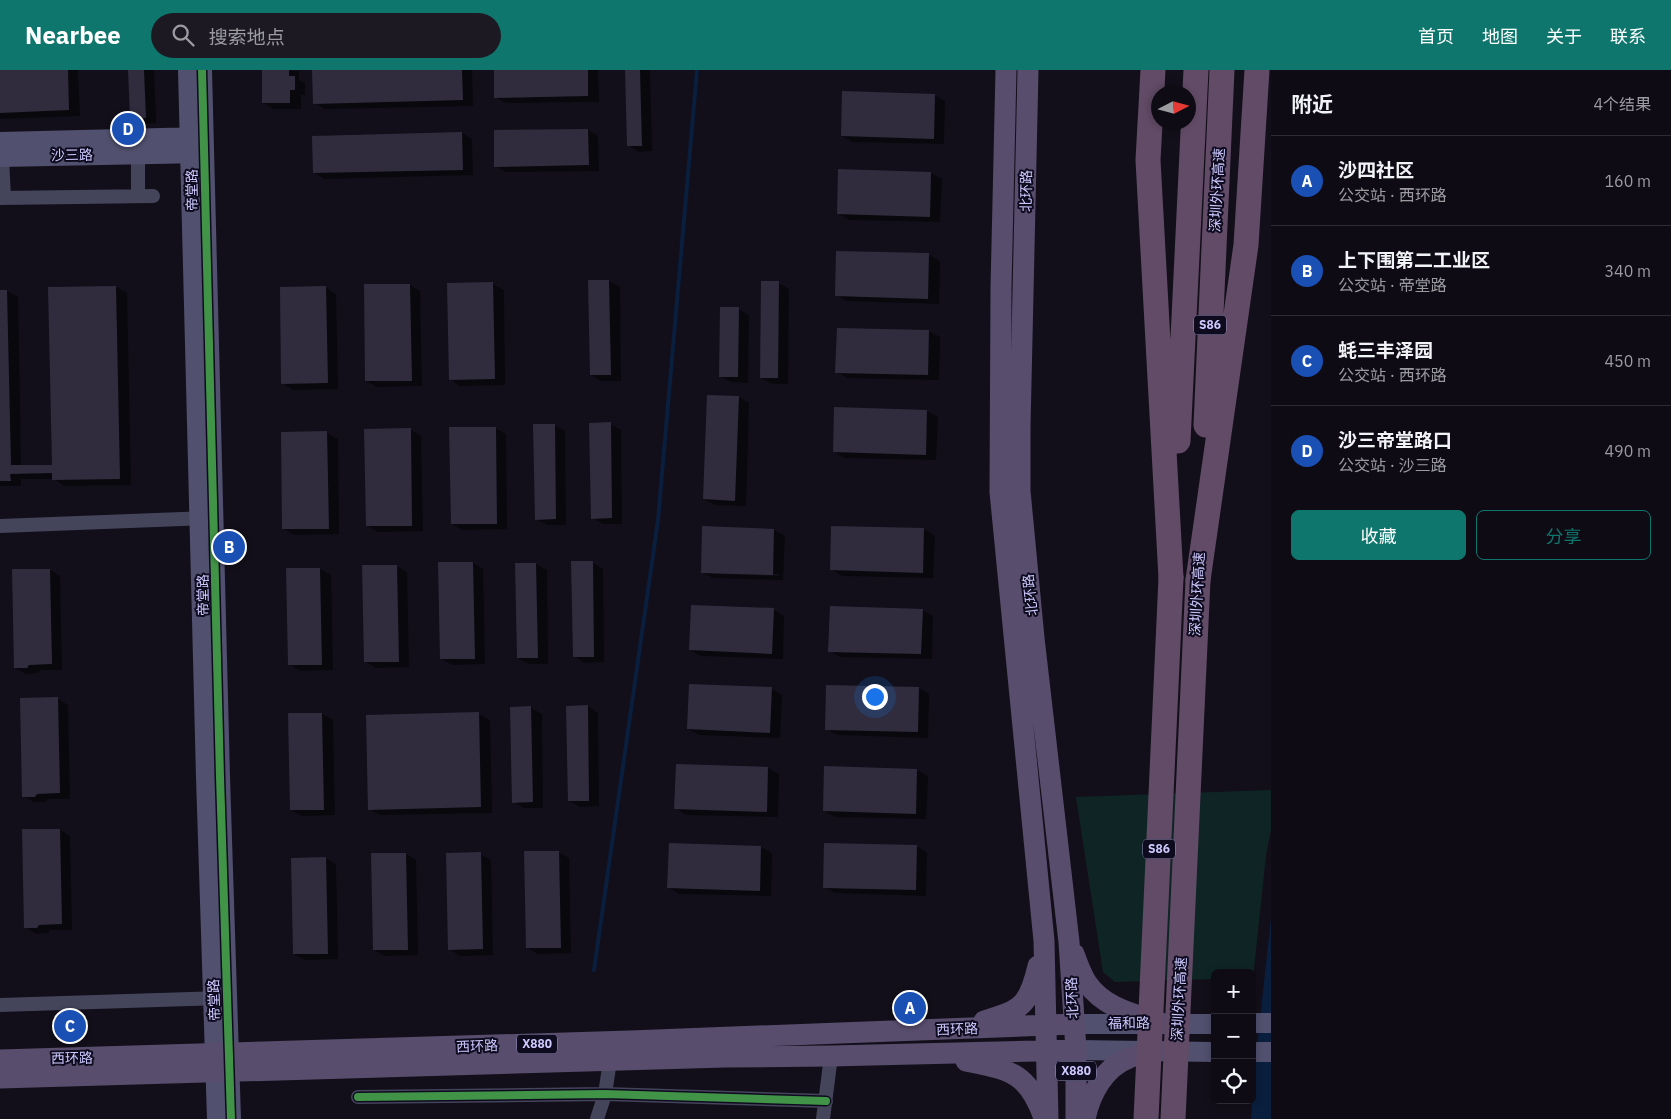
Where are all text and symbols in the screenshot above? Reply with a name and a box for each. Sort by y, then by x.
search box [151,13,501,58]
text: Nearbee [25,19,121,51]
icon: search [169,21,197,49]
text: 搜索地点 [209,25,285,49]
text: 首页 [1418,25,1454,48]
text: 地图 [1482,25,1518,48]
text: 关于 [1546,25,1582,48]
text: 联系 [1610,25,1646,48]
north arrow [1151,85,1196,130]
text: 附近 [1291,90,1333,118]
text: 4个结果 [1593,94,1651,114]
pin: D [112,110,144,148]
street label: 沙三路 [51,146,93,164]
street label: 深圳外环高速 [1206,148,1228,232]
text: 沙四社区 [1338,158,1414,182]
street label: 帝堂路 [183,169,201,211]
street label: 北环路 [1017,170,1035,212]
text: A [1302,171,1312,191]
text: 160 m [1604,171,1651,191]
text: 公交站 · 西环路 [1338,185,1447,205]
text: 上下围第二工业区 [1338,248,1490,272]
text: B [1302,261,1312,281]
text: 340 m [1604,261,1651,281]
text: 公交站 · 帝堂路 [1338,275,1447,295]
road number: S86 [1194,316,1226,334]
text: 蚝三丰泽园 [1338,338,1433,362]
text: C [1302,351,1312,371]
text: 450 m [1604,351,1651,371]
text: 公交站 · 西环路 [1338,365,1447,385]
text: 沙三帝堂路口 [1338,428,1452,452]
text: D [1301,441,1313,461]
text: 490 m [1604,441,1651,461]
text: 公交站 · 沙三路 [1338,455,1447,475]
button: 收藏 [1291,510,1466,560]
button: 分享 [1476,510,1651,560]
pin: B [213,528,245,566]
street label: 深圳外环高速 [1186,552,1208,636]
street label: 北环路 [1019,573,1041,617]
street label: 帝堂路 [194,574,212,616]
your location [862,684,888,710]
road number: S86 [1143,840,1175,859]
street label: 深圳外环高速 [1168,957,1190,1041]
map controls [1211,969,1256,1104]
button: + [1211,969,1256,1014]
street label: 北环路 [1062,977,1082,1019]
street label: 帝堂路 [204,979,224,1021]
pin: A [894,989,926,1027]
pin: C [54,1007,86,1045]
street label: 福和路 [1108,1014,1150,1032]
button: − [1211,1014,1256,1059]
street label: 西环路 [936,1019,978,1039]
road number: X880 [517,1034,557,1054]
street label: 西环路 [456,1036,498,1056]
street label: 西环路 [51,1049,93,1067]
button: locate [1211,1059,1256,1104]
road number: X880 [1056,1061,1096,1080]

